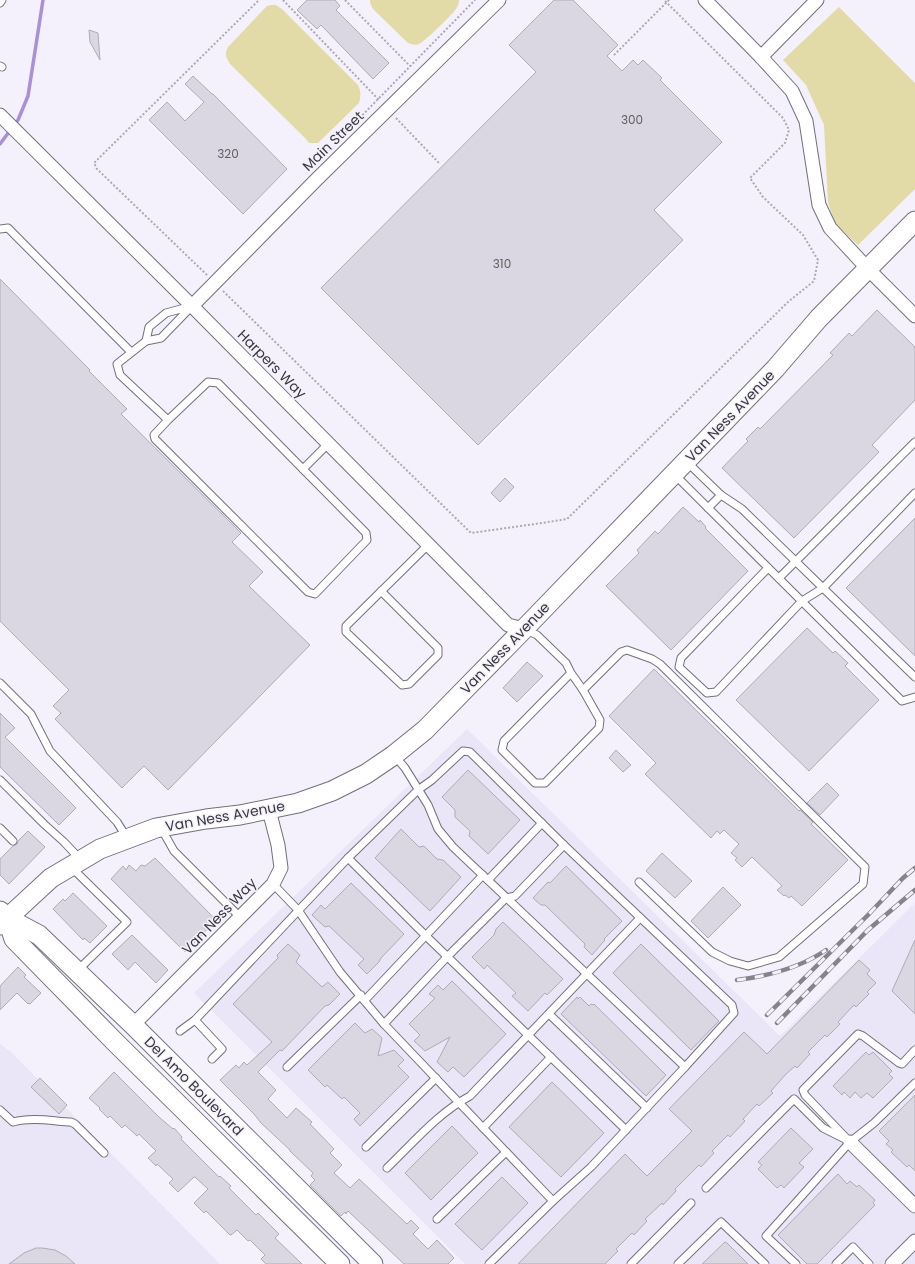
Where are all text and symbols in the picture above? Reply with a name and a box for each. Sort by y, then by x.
street label: Main Street [298,106,368,176]
house number: 300 [621,111,643,128]
house number: 320 [217,145,239,162]
house number: 310 [493,255,511,272]
street label: Harpers Way [233,325,311,403]
street label: Van Ness Avenue [681,365,779,466]
street label: Van Ness Avenue [456,597,554,698]
street label: Van Ness Avenue [164,796,287,836]
street label: Van Ness Way [177,873,261,959]
street label: Del Amo Boulevard [140,1032,248,1140]

